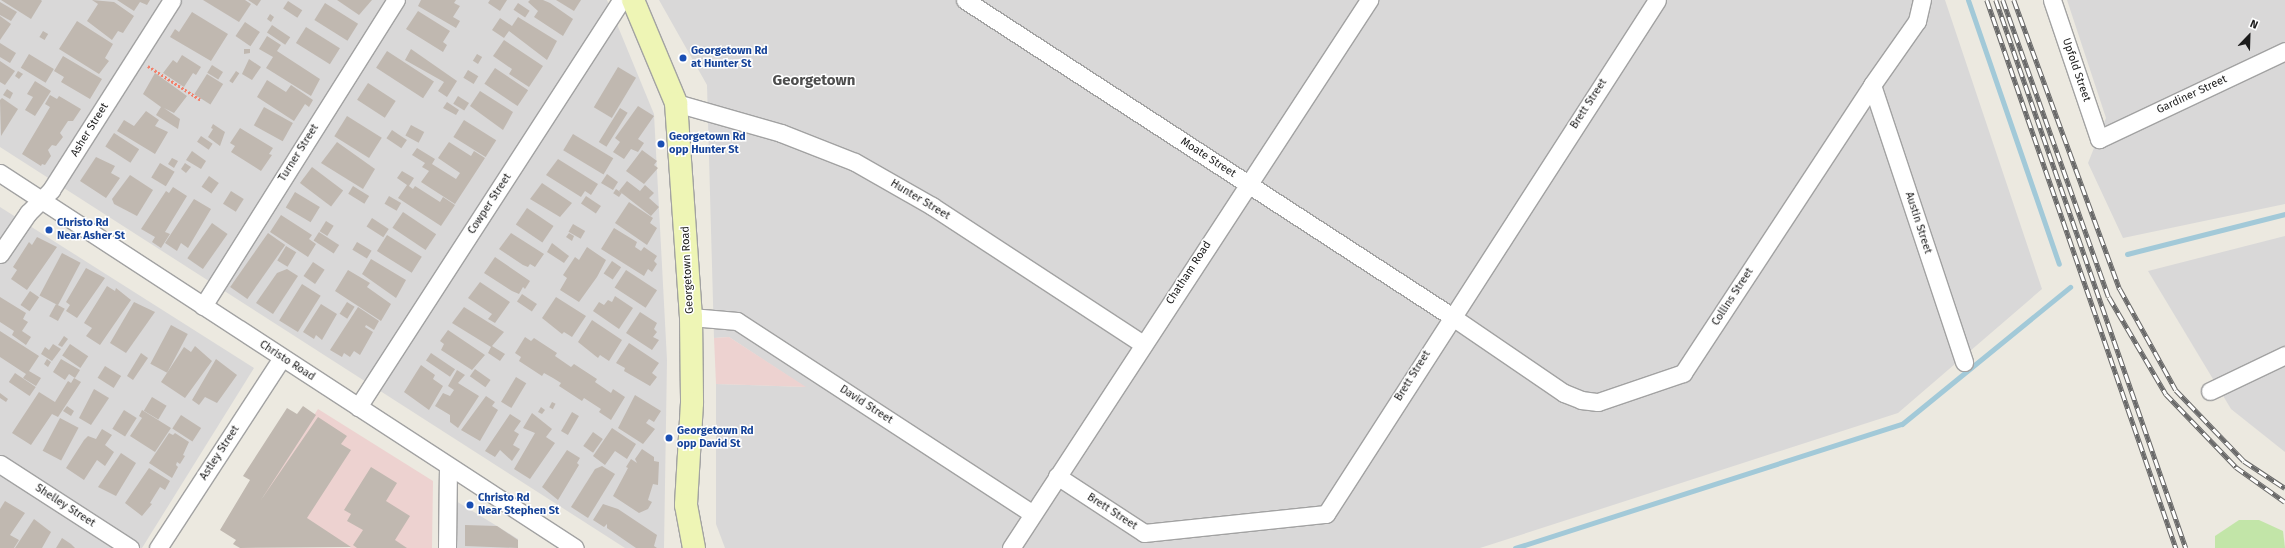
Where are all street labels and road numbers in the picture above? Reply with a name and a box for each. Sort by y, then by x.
street label: Upfold Street [2059,36,2093,104]
street label: Gardiner Street [2155,73,2229,117]
street label: Brett Street [1568,76,1610,132]
street label: Asher Street [68,101,112,159]
street label: Turner Street [276,122,322,184]
street label: Moate Street [1178,135,1238,181]
street label: Cowper Street [465,171,515,237]
street label: Hunter Street [888,177,952,223]
street label: Austin Street [1902,190,1934,256]
street label: Georgetown Road [679,226,697,314]
street label: Chatham Road [1164,239,1214,307]
street label: Collins Street [1709,266,1757,328]
street label: Christo Road [257,338,317,384]
street label: Brett Street [1392,348,1434,404]
street label: David Street [837,383,895,427]
street label: Astley Street [197,423,243,483]
street label: Shelley Street [32,482,98,530]
street label: Brett Street [1084,491,1140,533]

